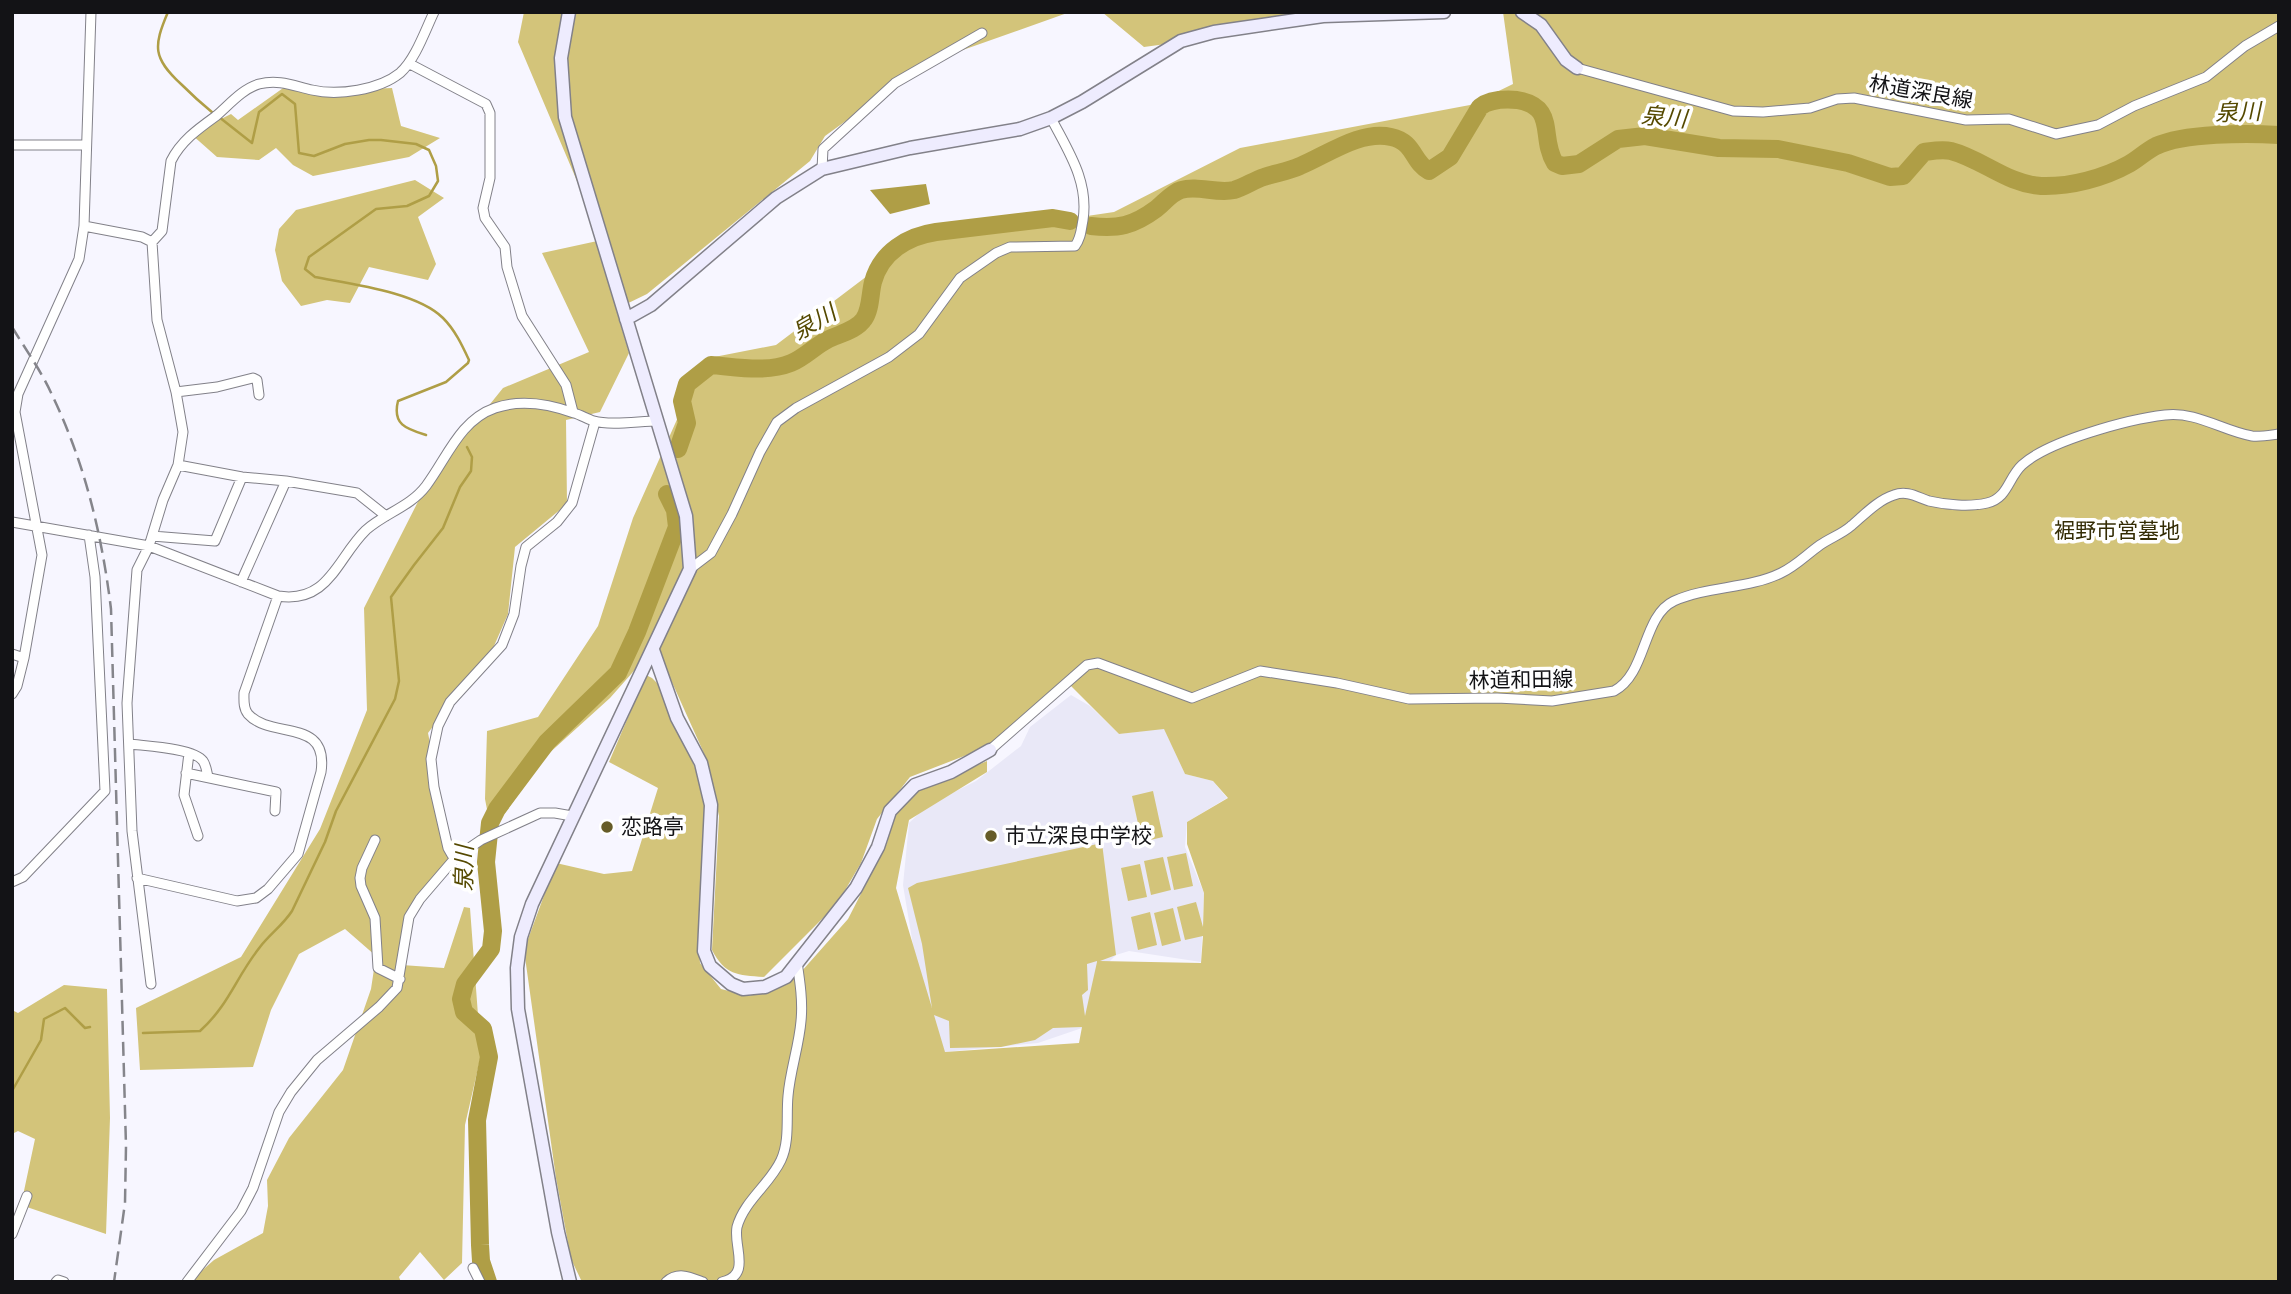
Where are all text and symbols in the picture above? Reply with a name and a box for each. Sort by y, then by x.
street label: 林道深良線 [1867,70,1975,112]
water label: 泉川 [2215,98,2264,126]
water label: 泉川 [1640,102,1691,132]
water label: 泉川 [788,298,843,345]
park label: 裾野市営墓地 [2054,518,2180,542]
street label: 林道和田線 [1468,666,1574,692]
place label: 恋路亭 [621,814,684,838]
marker: 恋路亭 [599,819,615,835]
place label: 市立深良中学校 [1005,823,1152,847]
marker: 市立深良中学校 [983,828,999,844]
water label: 泉川 [451,842,477,891]

